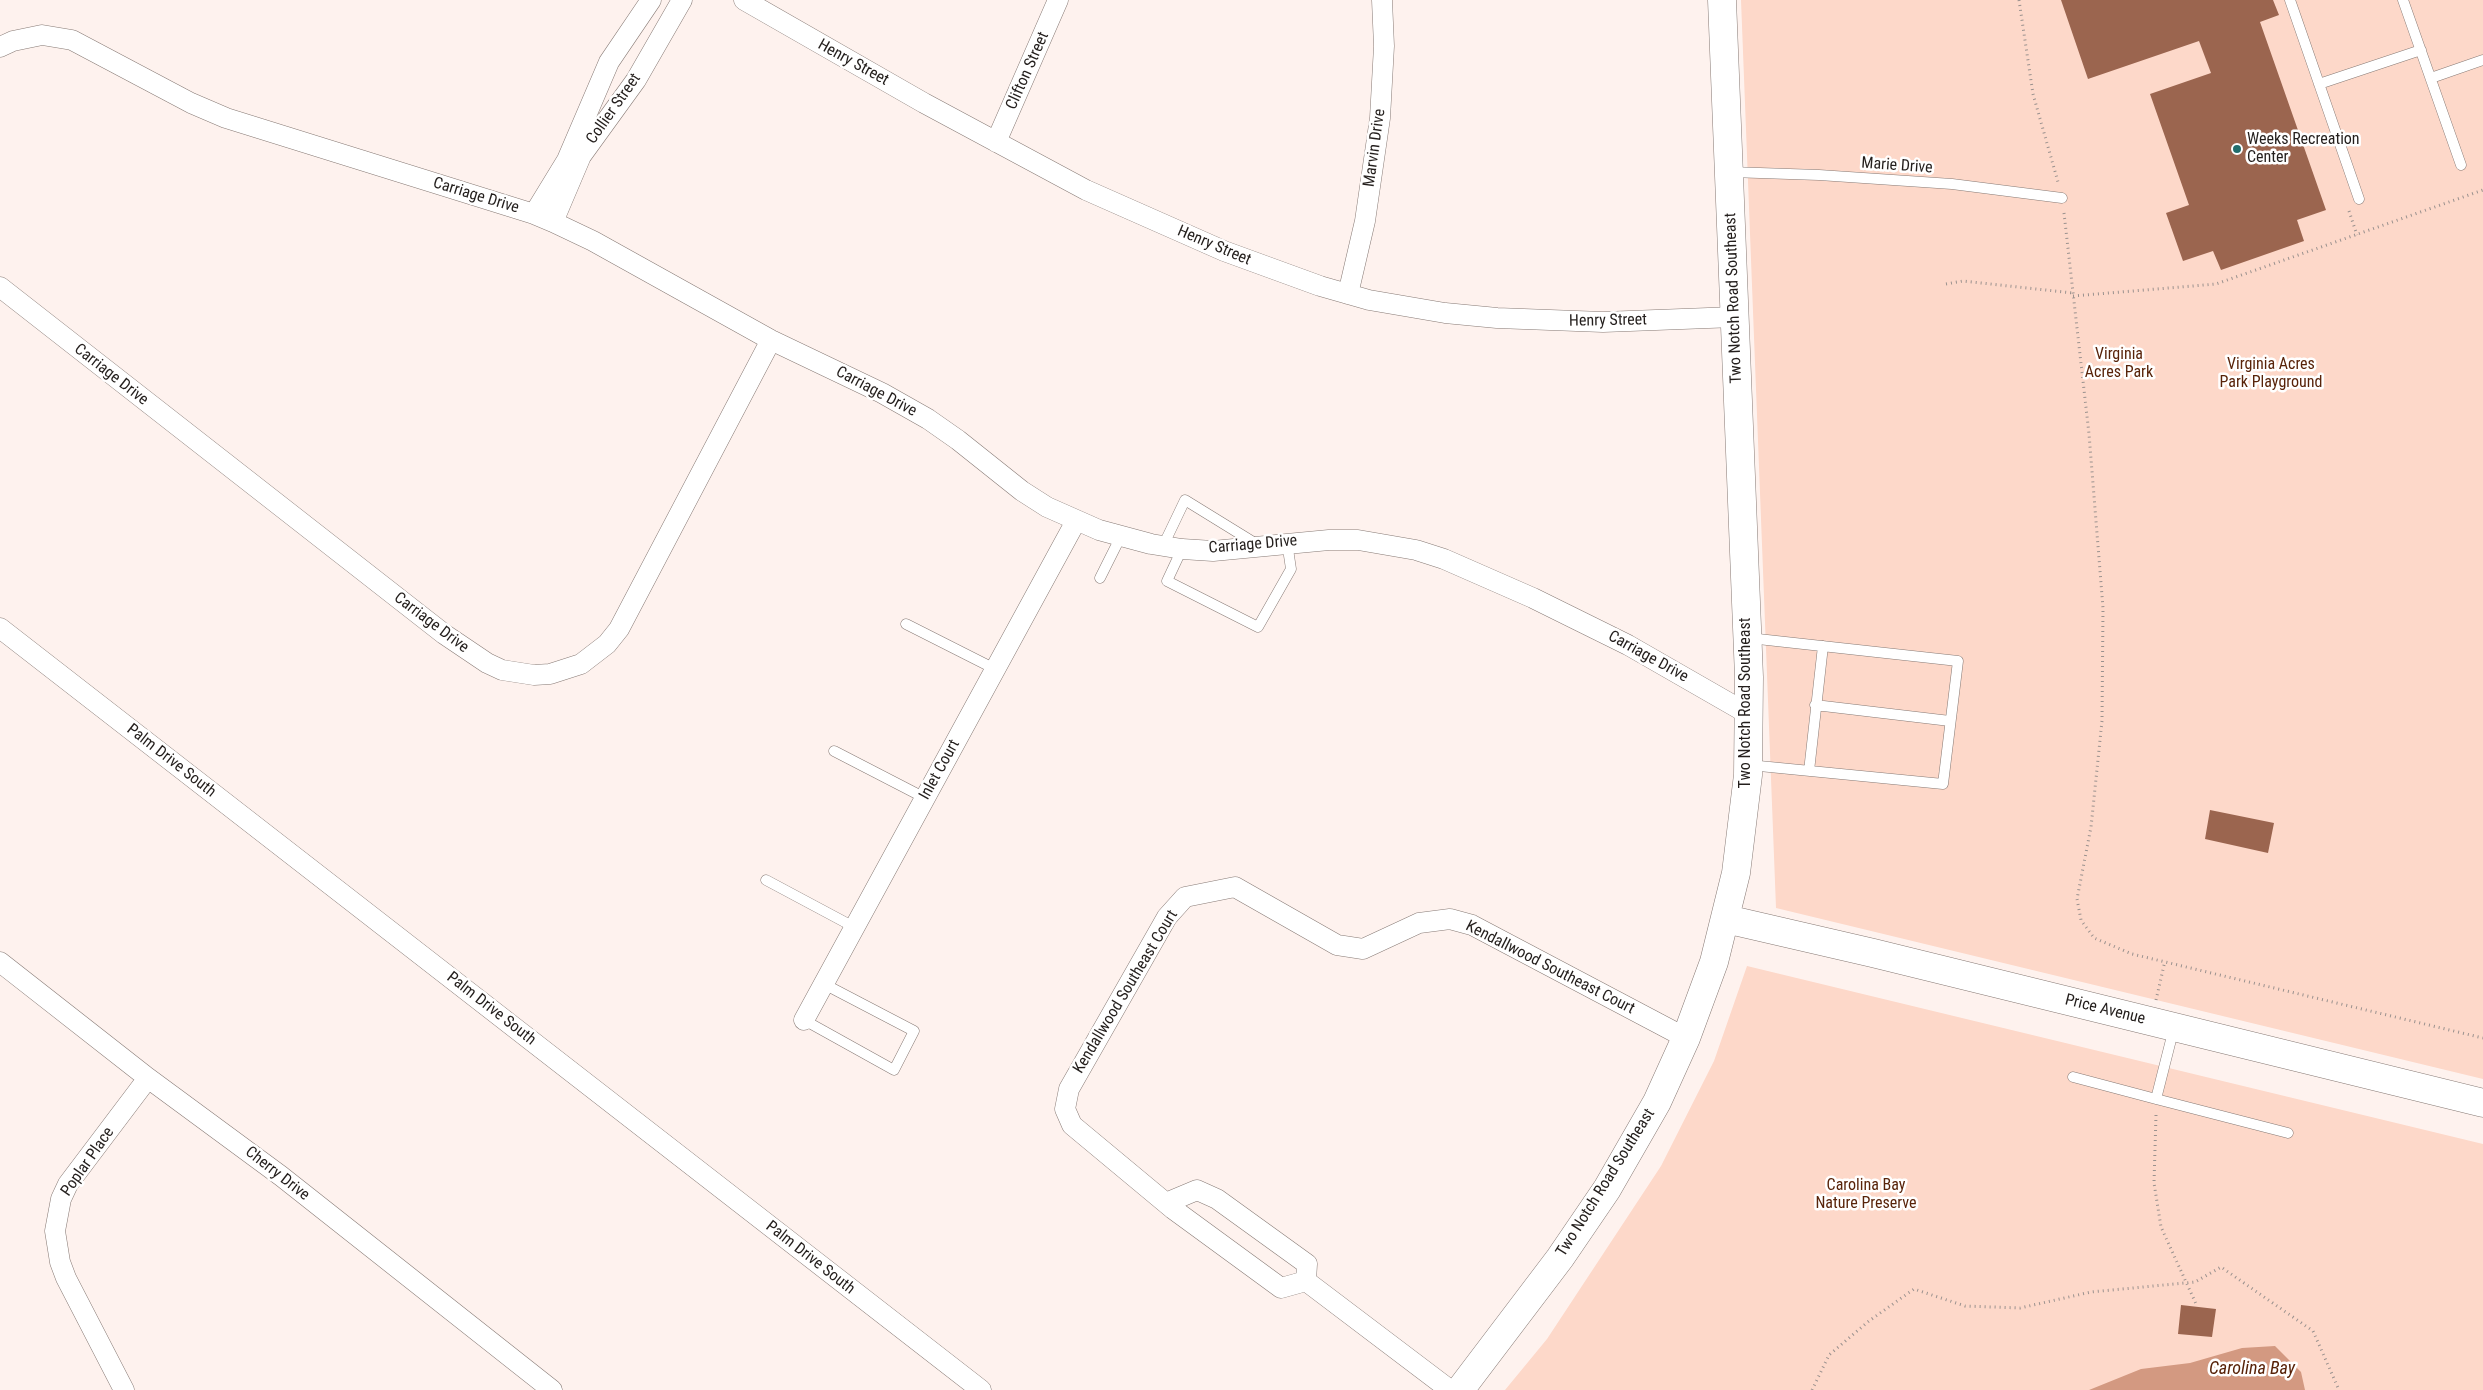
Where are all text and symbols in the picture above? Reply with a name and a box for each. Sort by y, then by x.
street label: Clifton Street [1002,29,1054,113]
street label: Henry Street [814,36,892,90]
street label: Collier Street [583,70,645,148]
street label: Marvin Drive [1360,108,1390,188]
place label: Weeks Recreation Center [2247,130,2360,168]
marker: Weeks Recreation Center [2231,143,2243,155]
street label: Marie Drive [1861,154,1933,178]
street label: Carriage Drive [431,174,521,218]
street label: Two Notch Road Southeast [1721,212,1747,384]
street label: Henry Street [1174,222,1254,270]
street label: Henry Street [1569,311,1647,331]
street label: Carriage Drive [70,340,152,410]
park label: Virginia Acres Park [2085,345,2153,383]
park label: Virginia Acres Park Playground [2220,355,2322,393]
street label: Carriage Drive [832,363,920,421]
street label: Carriage Drive [1208,532,1298,558]
street label: Carriage Drive [390,589,472,657]
street label: Two Notch Road Southeast [1736,618,1756,788]
street label: Carriage Drive [1605,627,1691,687]
street label: Palm Drive South [123,720,219,802]
street label: Inlet Court [916,736,964,804]
street label: Kendallwood Southeast Court [1070,907,1182,1077]
street label: Kendallwood Southeast Court [1462,917,1638,1019]
street label: Palm Drive South [443,968,539,1050]
street label: Price Avenue [2063,991,2147,1029]
street label: Two Notch Road Southeast [1553,1105,1659,1261]
street label: Poplar Place [57,1124,119,1200]
street label: Cherry Drive [241,1143,313,1205]
park label: Carolina Bay Nature Preserve [1815,1176,1917,1214]
street label: Palm Drive South [762,1217,858,1299]
water label: Carolina Bay [2209,1358,2295,1380]

